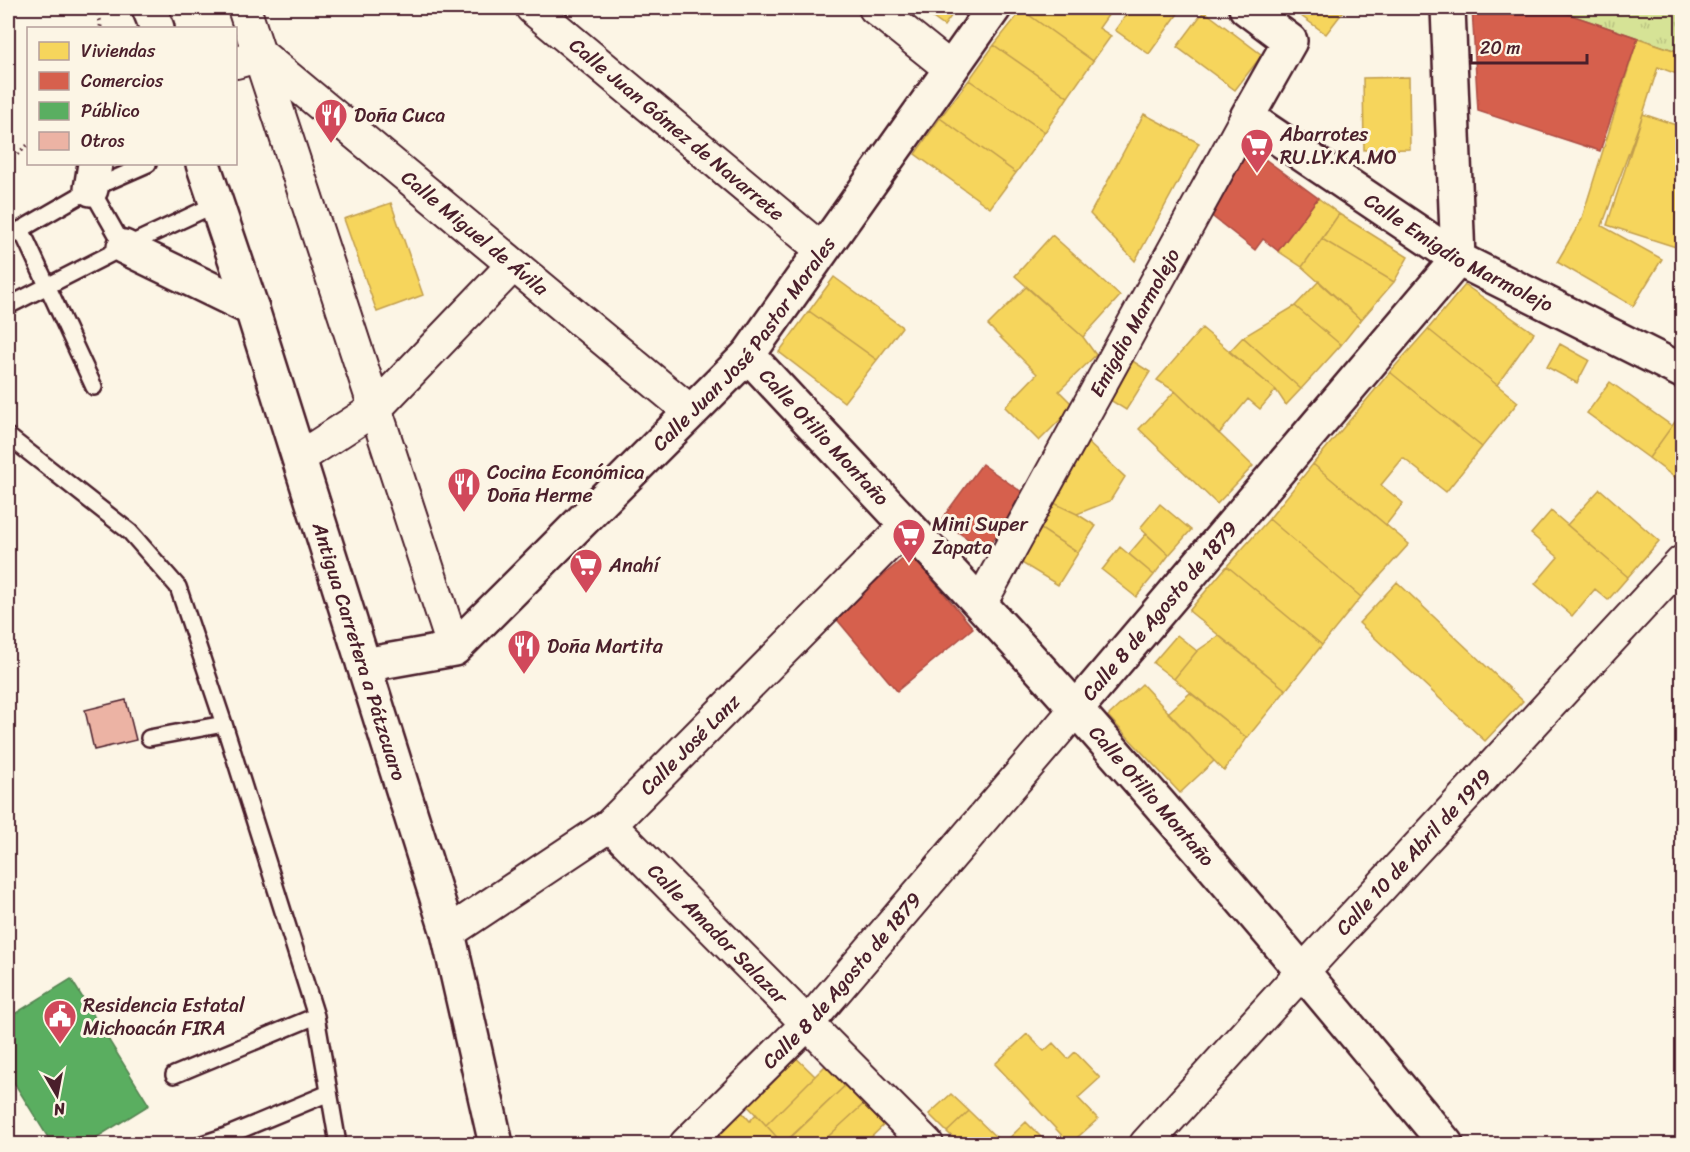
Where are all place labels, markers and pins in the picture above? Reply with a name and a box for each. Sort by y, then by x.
restaurant icon: Doña Cuca [313,97,349,144]
place label: Doña Cuca [354,98,445,133]
place label: Abarrotes RU.LY.KA.MO [1279,117,1397,175]
supermarket icon: Abarrotes RU.LY.KA.MO [1239,127,1275,174]
place label: Cocina Económica Doña Herme [487,455,644,513]
restaurant icon: Cocina Económica Doña Herme [446,466,482,513]
place label: Mini Super Zapata [932,507,1028,565]
supermarket icon: Mini Super Zapata [891,517,927,564]
supermarket icon: Anahí [568,547,604,594]
place label: Anahí [608,548,661,583]
restaurant icon: Doña Martita [506,628,542,675]
place label: Doña Martita [547,629,664,664]
place label: Residencia Estatal Michoacán FIRA [83,988,246,1046]
public building icon: Residencia Estatal Michoacán FIRA [42,998,78,1045]

